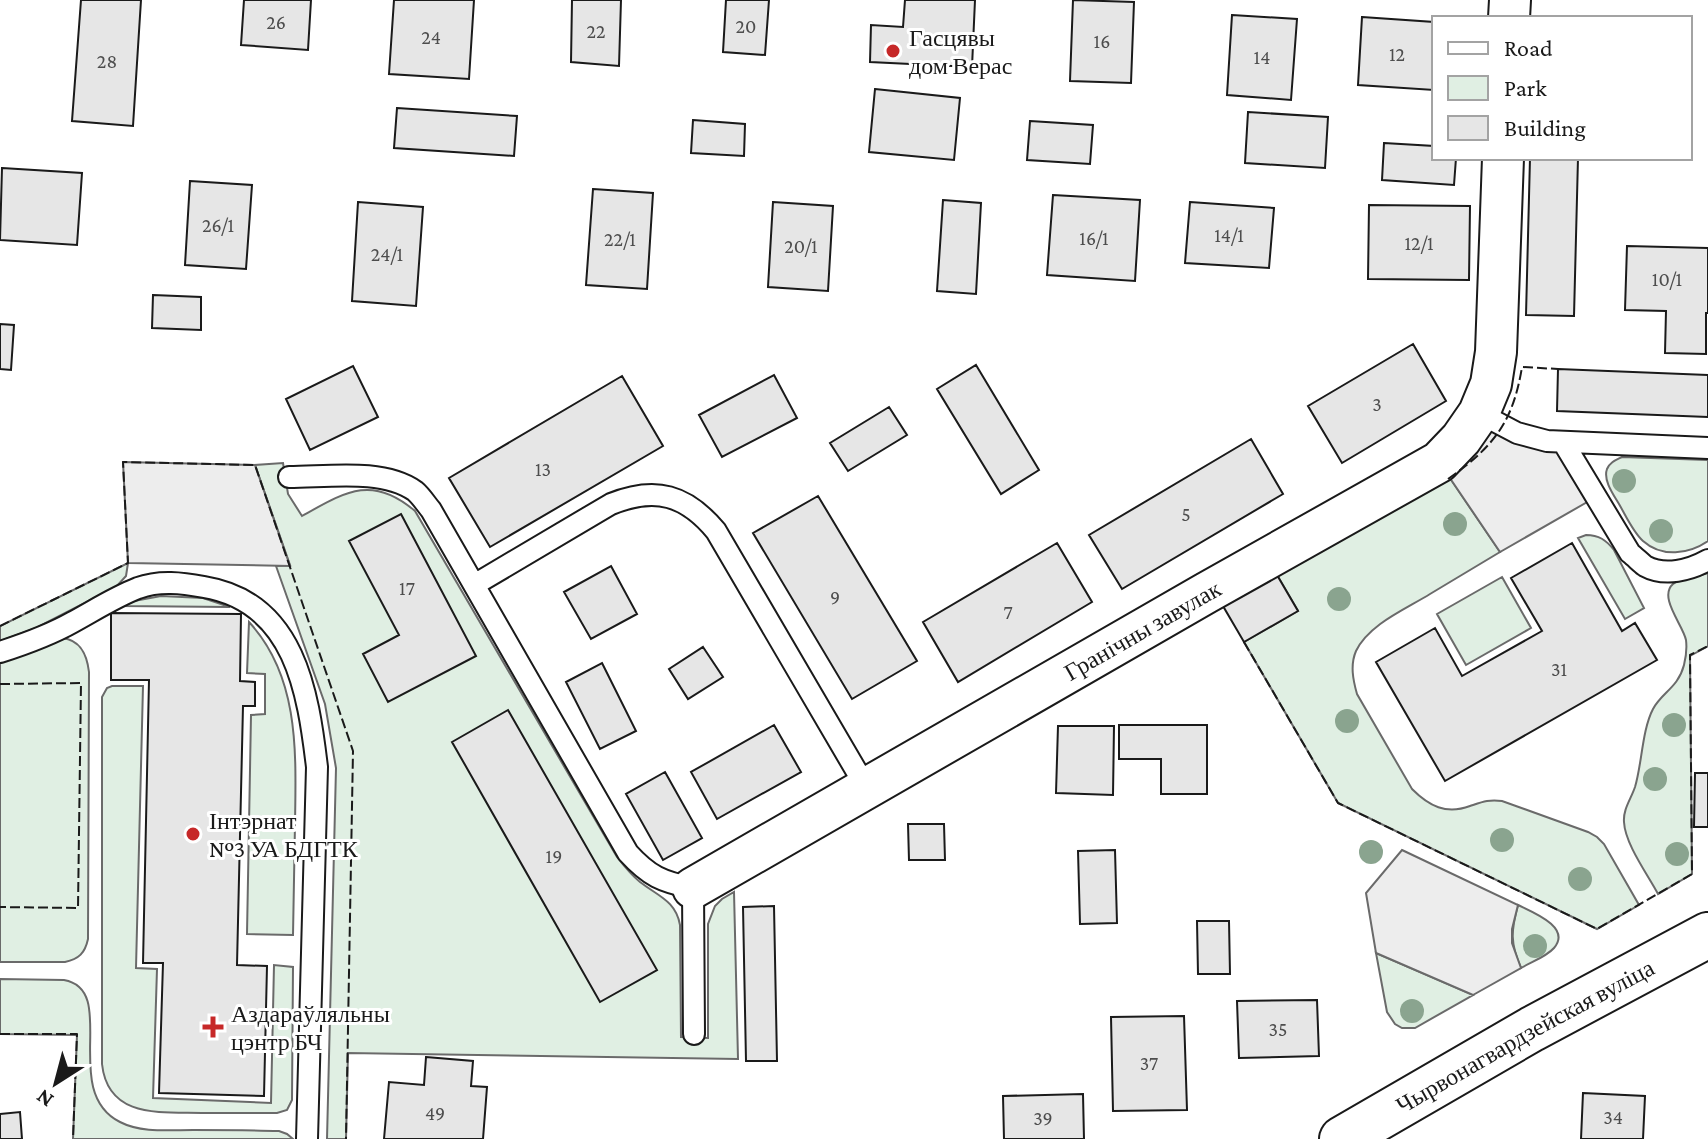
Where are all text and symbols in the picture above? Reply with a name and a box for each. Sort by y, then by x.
house number: 26 [266,11,286,33]
house number: 20 [736,15,756,37]
legend [1432,16,1692,160]
house number: 22 [587,20,605,42]
place label: Гасцявы дом Верас [909,24,1012,79]
house number: 24 [421,26,441,48]
house number: 16 [1094,30,1110,52]
text: Road [1504,34,1553,61]
marker: Гасцявы дом Верас [884,42,902,60]
house number: 12 [1389,43,1405,65]
house number: 14 [1254,46,1270,68]
house number: 28 [97,50,117,72]
text: Park [1504,74,1547,101]
text: Building [1504,114,1586,141]
house number: 26/1 [202,214,234,236]
house number: 14/1 [1214,224,1244,246]
house number: 16/1 [1079,227,1109,249]
house number: 22/1 [604,228,636,250]
house number: 12/1 [1404,232,1434,254]
house number: 20/1 [784,235,818,257]
house number: 24/1 [371,243,403,265]
house number: 10/1 [1652,268,1682,290]
house number: 3 [1372,393,1382,415]
house number: 13 [535,458,551,480]
house number: 5 [1181,503,1191,525]
street label: Гранічны завулак [1059,574,1225,685]
house number: 17 [399,577,415,599]
house number: 9 [830,586,840,608]
house number: 7 [1003,601,1013,623]
house number: 31 [1551,658,1567,680]
place label: Інтэрнат №3 УА БДГТК [209,807,359,862]
marker: Інтэрнат №3 УА БДГТК [184,825,202,843]
house number: 19 [546,845,562,867]
street label: Чырвонагвардзейская вуліца [1391,953,1659,1118]
place label: Аздараўляльны цэнтр БЧ [231,1000,390,1055]
marker: Аздараўляльны цэнтр БЧ [202,1016,224,1038]
house number: 35 [1269,1018,1287,1040]
north arrow [16,1043,96,1123]
house number: 37 [1140,1052,1158,1074]
text: N [31,1084,58,1113]
house number: 49 [425,1102,445,1124]
house number: 34 [1603,1106,1623,1128]
house number: 39 [1033,1107,1053,1129]

